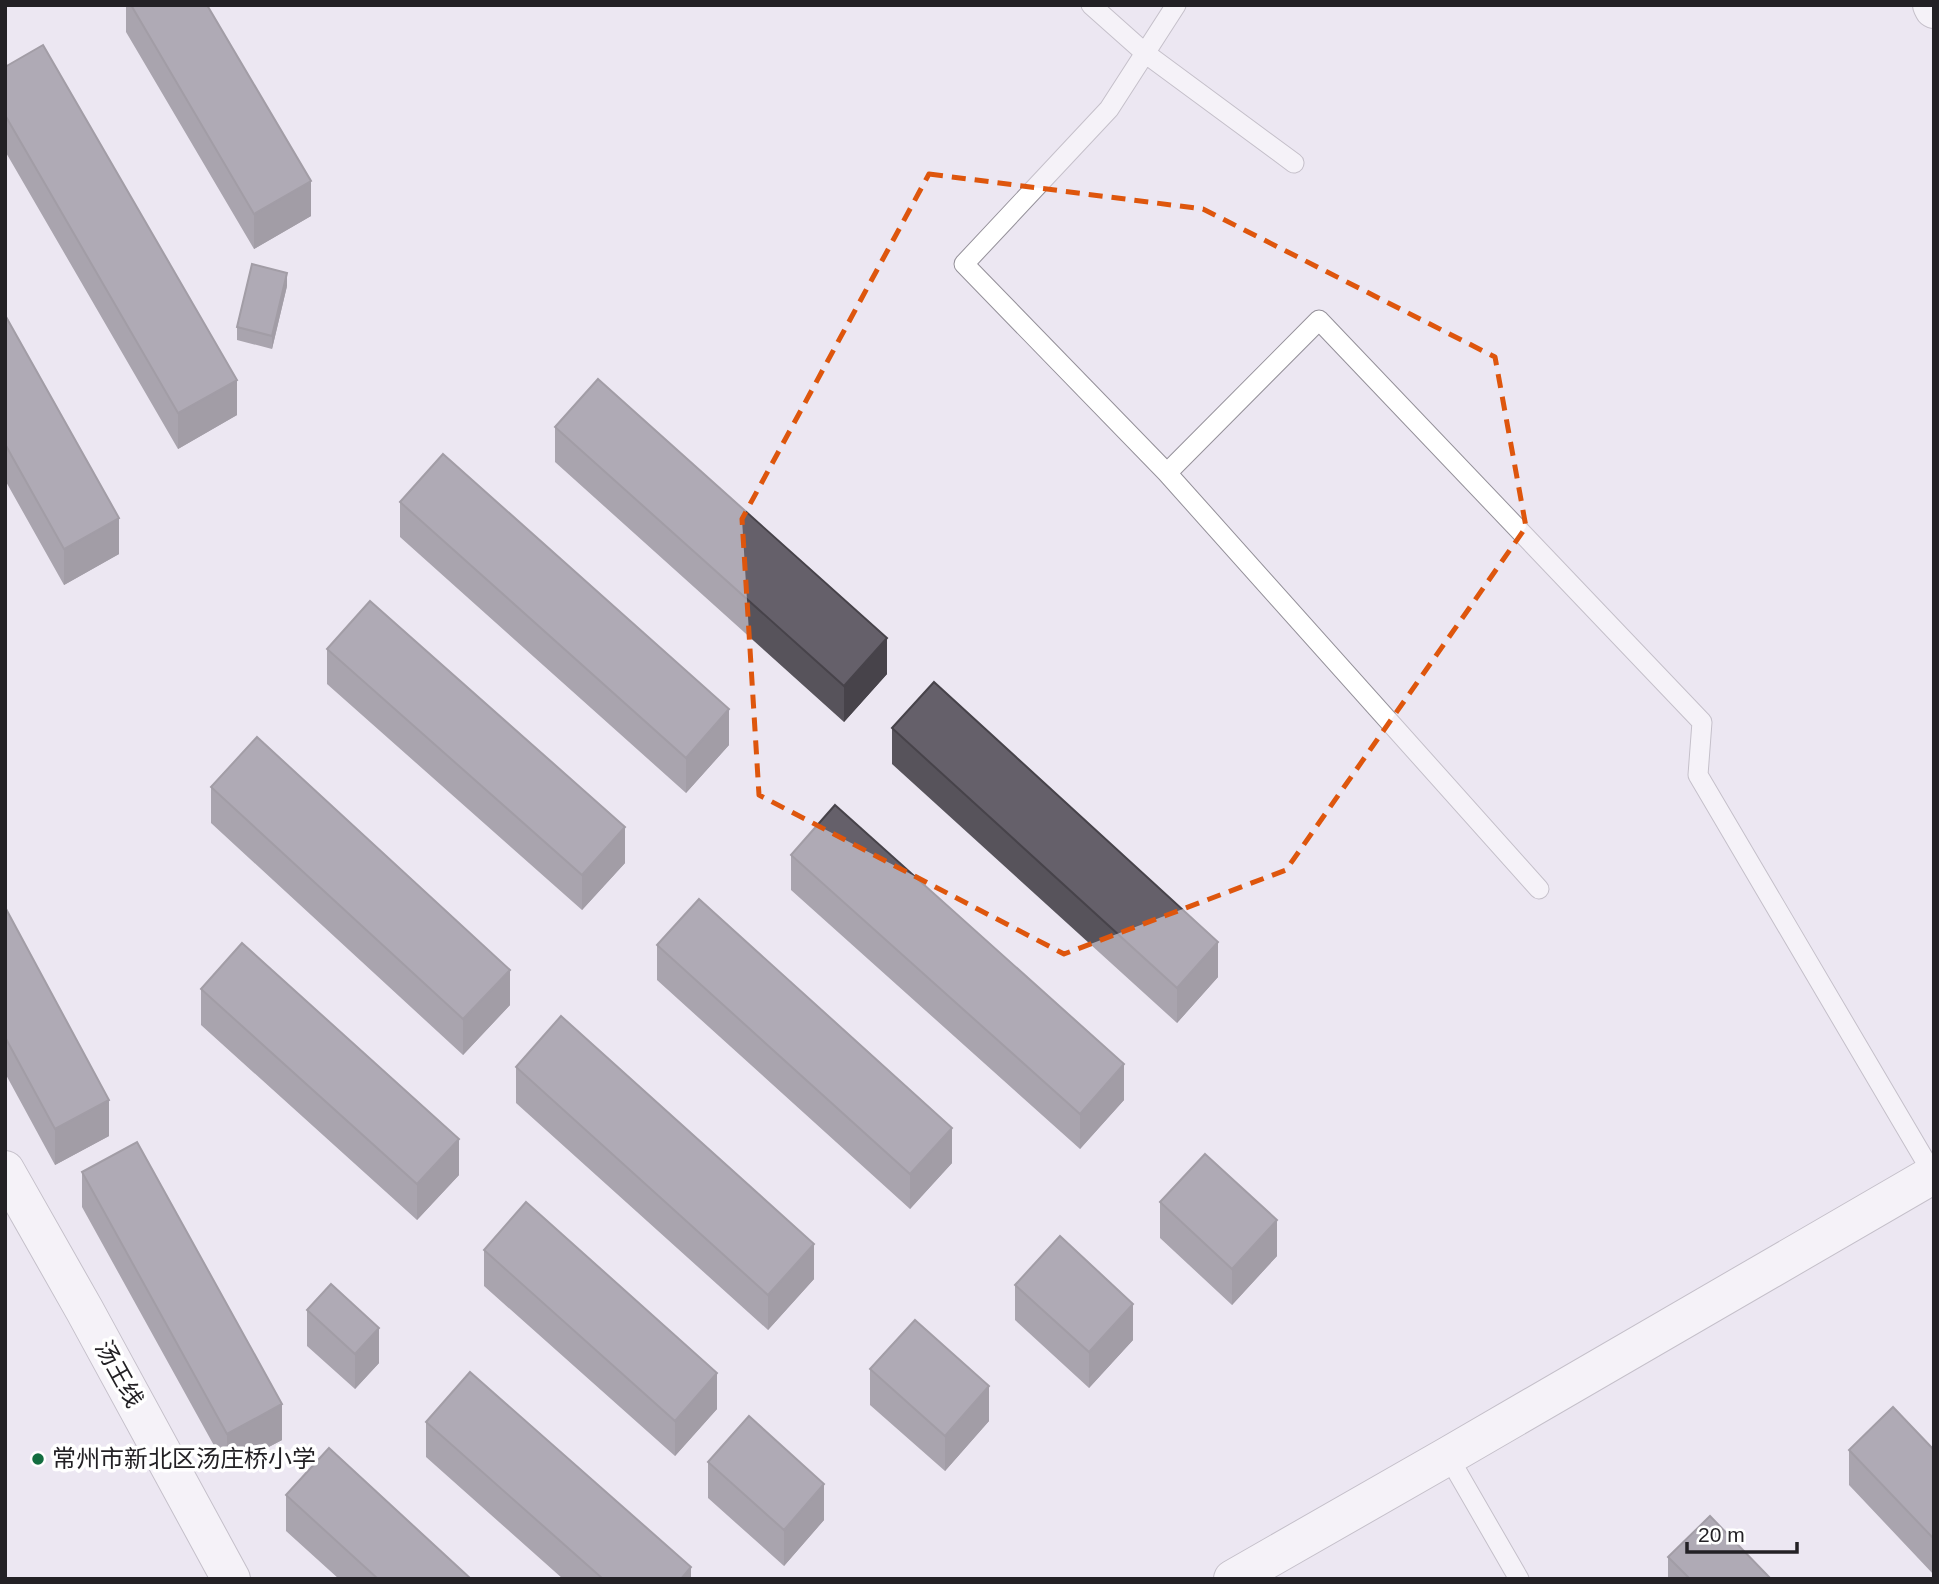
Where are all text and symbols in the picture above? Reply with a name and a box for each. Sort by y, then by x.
street label: 汤王线 [90,1336,149,1412]
place label: 常州市新北区汤庄桥小学 [52,1445,316,1472]
marker: 常州市新北区汤庄桥小学 [30,1451,46,1467]
scale bar [1687,1510,1797,1554]
text: 20 m [1698,1523,1745,1546]

